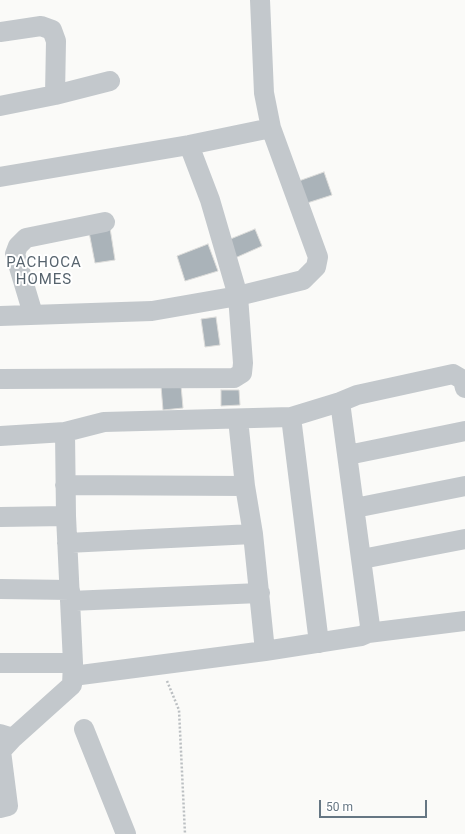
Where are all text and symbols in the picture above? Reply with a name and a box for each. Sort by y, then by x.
district label: PACHOCA HOMES [6,254,82,289]
scale bar [321,792,429,818]
text: 50 m [326,800,353,814]

